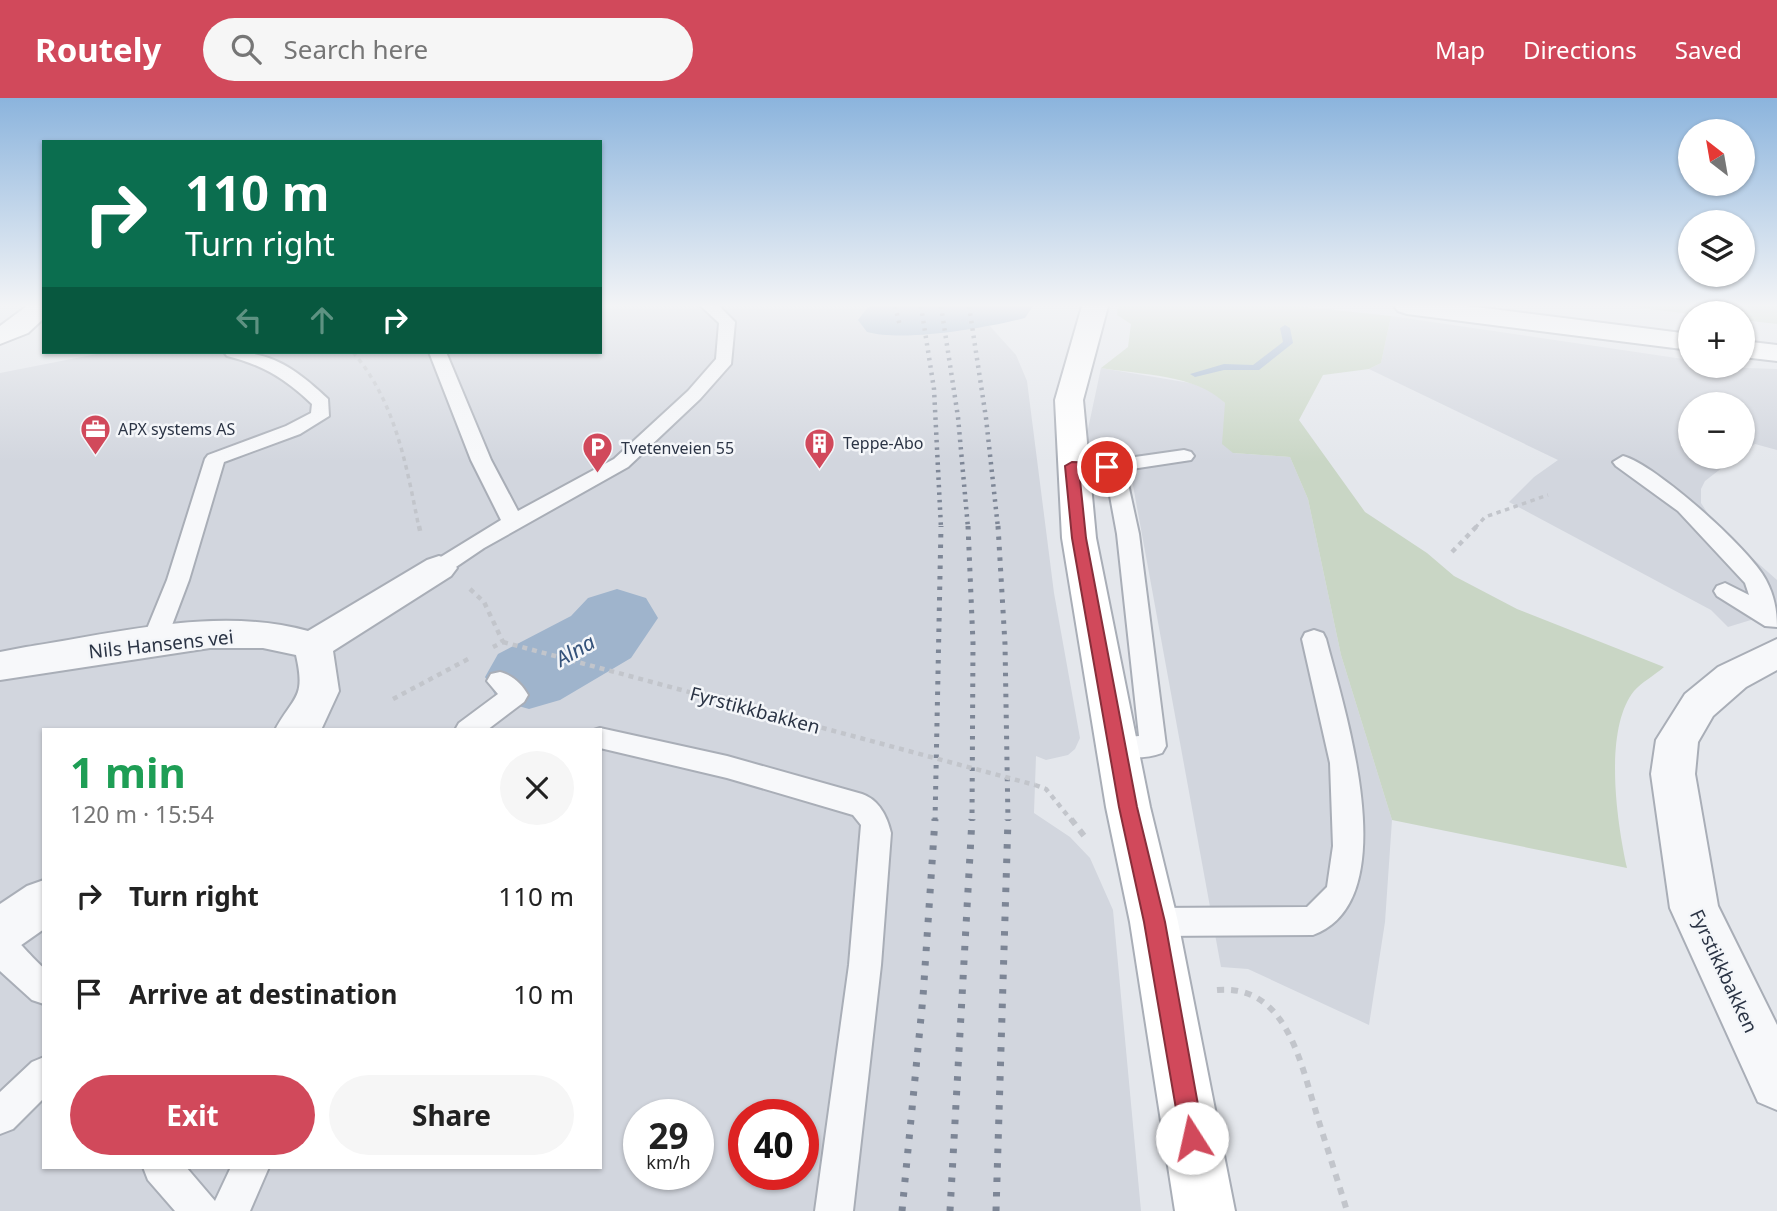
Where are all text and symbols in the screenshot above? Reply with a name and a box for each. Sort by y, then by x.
search box [203,18,693,81]
text: Routely [35,27,161,72]
icon: search [227,30,265,68]
text: Search here [283,31,428,67]
text: Map [1435,33,1485,66]
text: Directions [1523,33,1637,66]
text: Saved [1675,33,1742,66]
north arrow [1678,119,1755,196]
map controls [1678,119,1755,469]
text: 110 m [185,159,330,225]
icon: right [70,168,161,259]
button: layers [1678,210,1755,287]
text: Turn right [185,222,335,265]
icon: left [230,301,268,339]
icon: ahead [303,301,341,339]
icon: right [376,301,414,339]
button: + [1678,301,1755,378]
button: − [1678,392,1755,469]
office icon: APX systems AS [78,412,112,456]
place label: APX systems AS [118,418,235,440]
building icon: Teppe-Abo [803,426,837,470]
parking icon: Tvetenveien 55 [581,431,615,475]
place label: Teppe-Abo [843,432,923,454]
place label: Tvetenveien 55 [621,437,734,459]
pin [1077,437,1137,497]
icon: arrive [1088,448,1126,486]
street label: Nils Hansens vei [87,623,235,665]
water label: Alna [548,628,600,673]
street label: Fyrstikkbakken [687,680,823,740]
text: 1 min [70,743,186,800]
button: close [500,751,574,825]
text: 120 m · 15:54 [70,798,214,830]
icon: right [70,877,108,915]
text: Turn right [129,878,259,914]
text: 110 m [498,878,574,914]
street label: Fyrstikkbakken [1684,905,1764,1037]
icon: arrive [70,975,108,1013]
text: Arrive at destination [129,976,398,1012]
text: 10 m [513,976,574,1012]
button: Exit [70,1075,315,1155]
button: Share [329,1075,574,1155]
speed limit sign: 40 [728,1099,819,1190]
position arrow [1155,1101,1229,1175]
text: 29 [648,1112,689,1159]
text: km/h [646,1150,691,1174]

